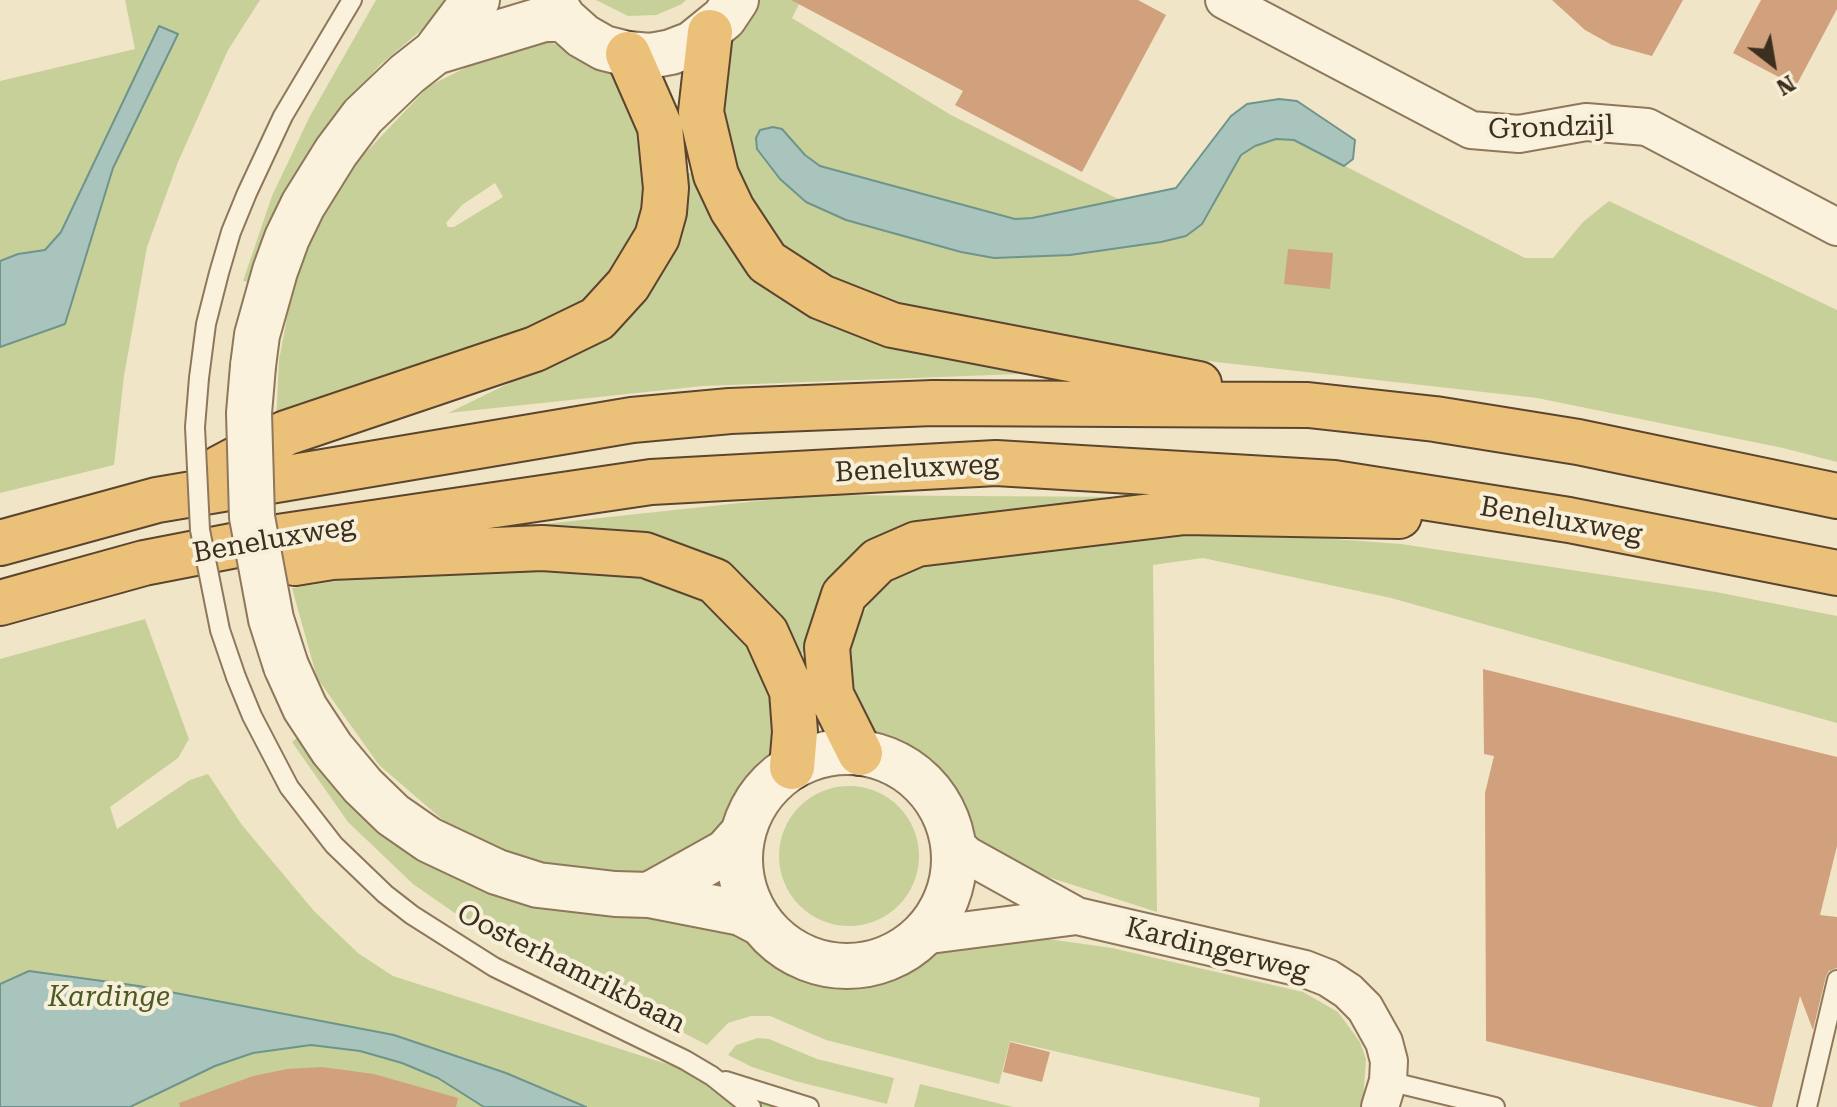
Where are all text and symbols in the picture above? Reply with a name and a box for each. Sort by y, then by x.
north arrow [1733,24,1813,104]
text: N [1772,70,1799,100]
street label: Grondzijl [1488,109,1614,147]
street label: Beneluxweg [834,448,1000,490]
street label: Beneluxweg [1477,490,1645,552]
street label: Beneluxweg [190,509,358,571]
street label: Oosterhamrikbaan [451,897,691,1041]
street label: Kardingerweg [1122,911,1312,989]
park label: Kardinge [48,981,170,1015]

